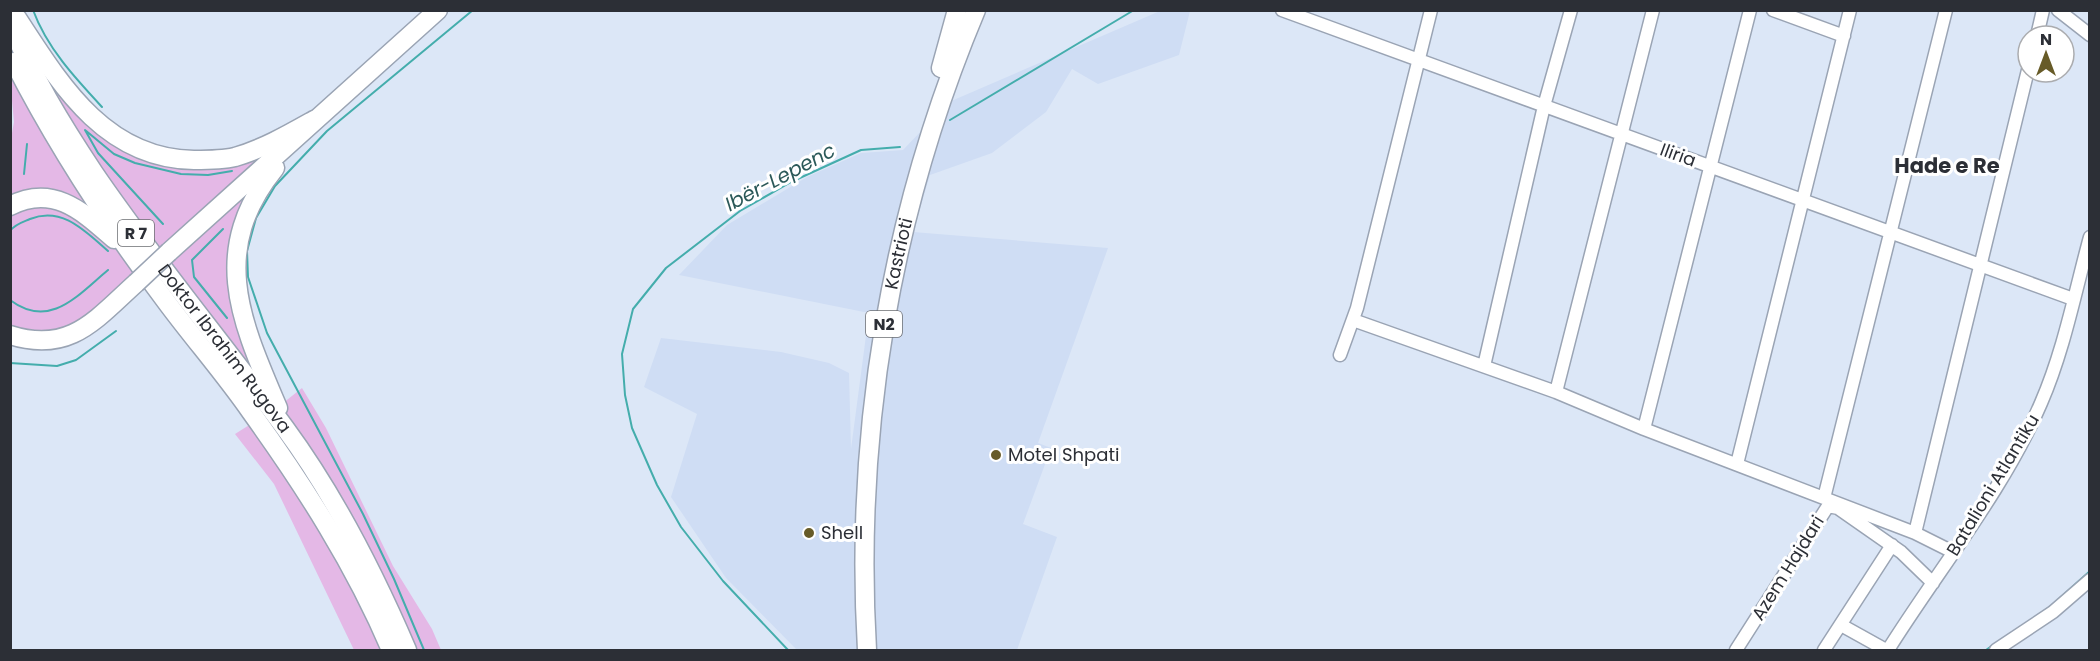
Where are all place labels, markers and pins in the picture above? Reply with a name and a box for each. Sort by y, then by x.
place label: Motel Shpati [1008,442,1119,467]
marker: Motel Shpati [989,448,1003,462]
place label: Shell [821,520,863,545]
marker: Shell [802,526,816,540]

